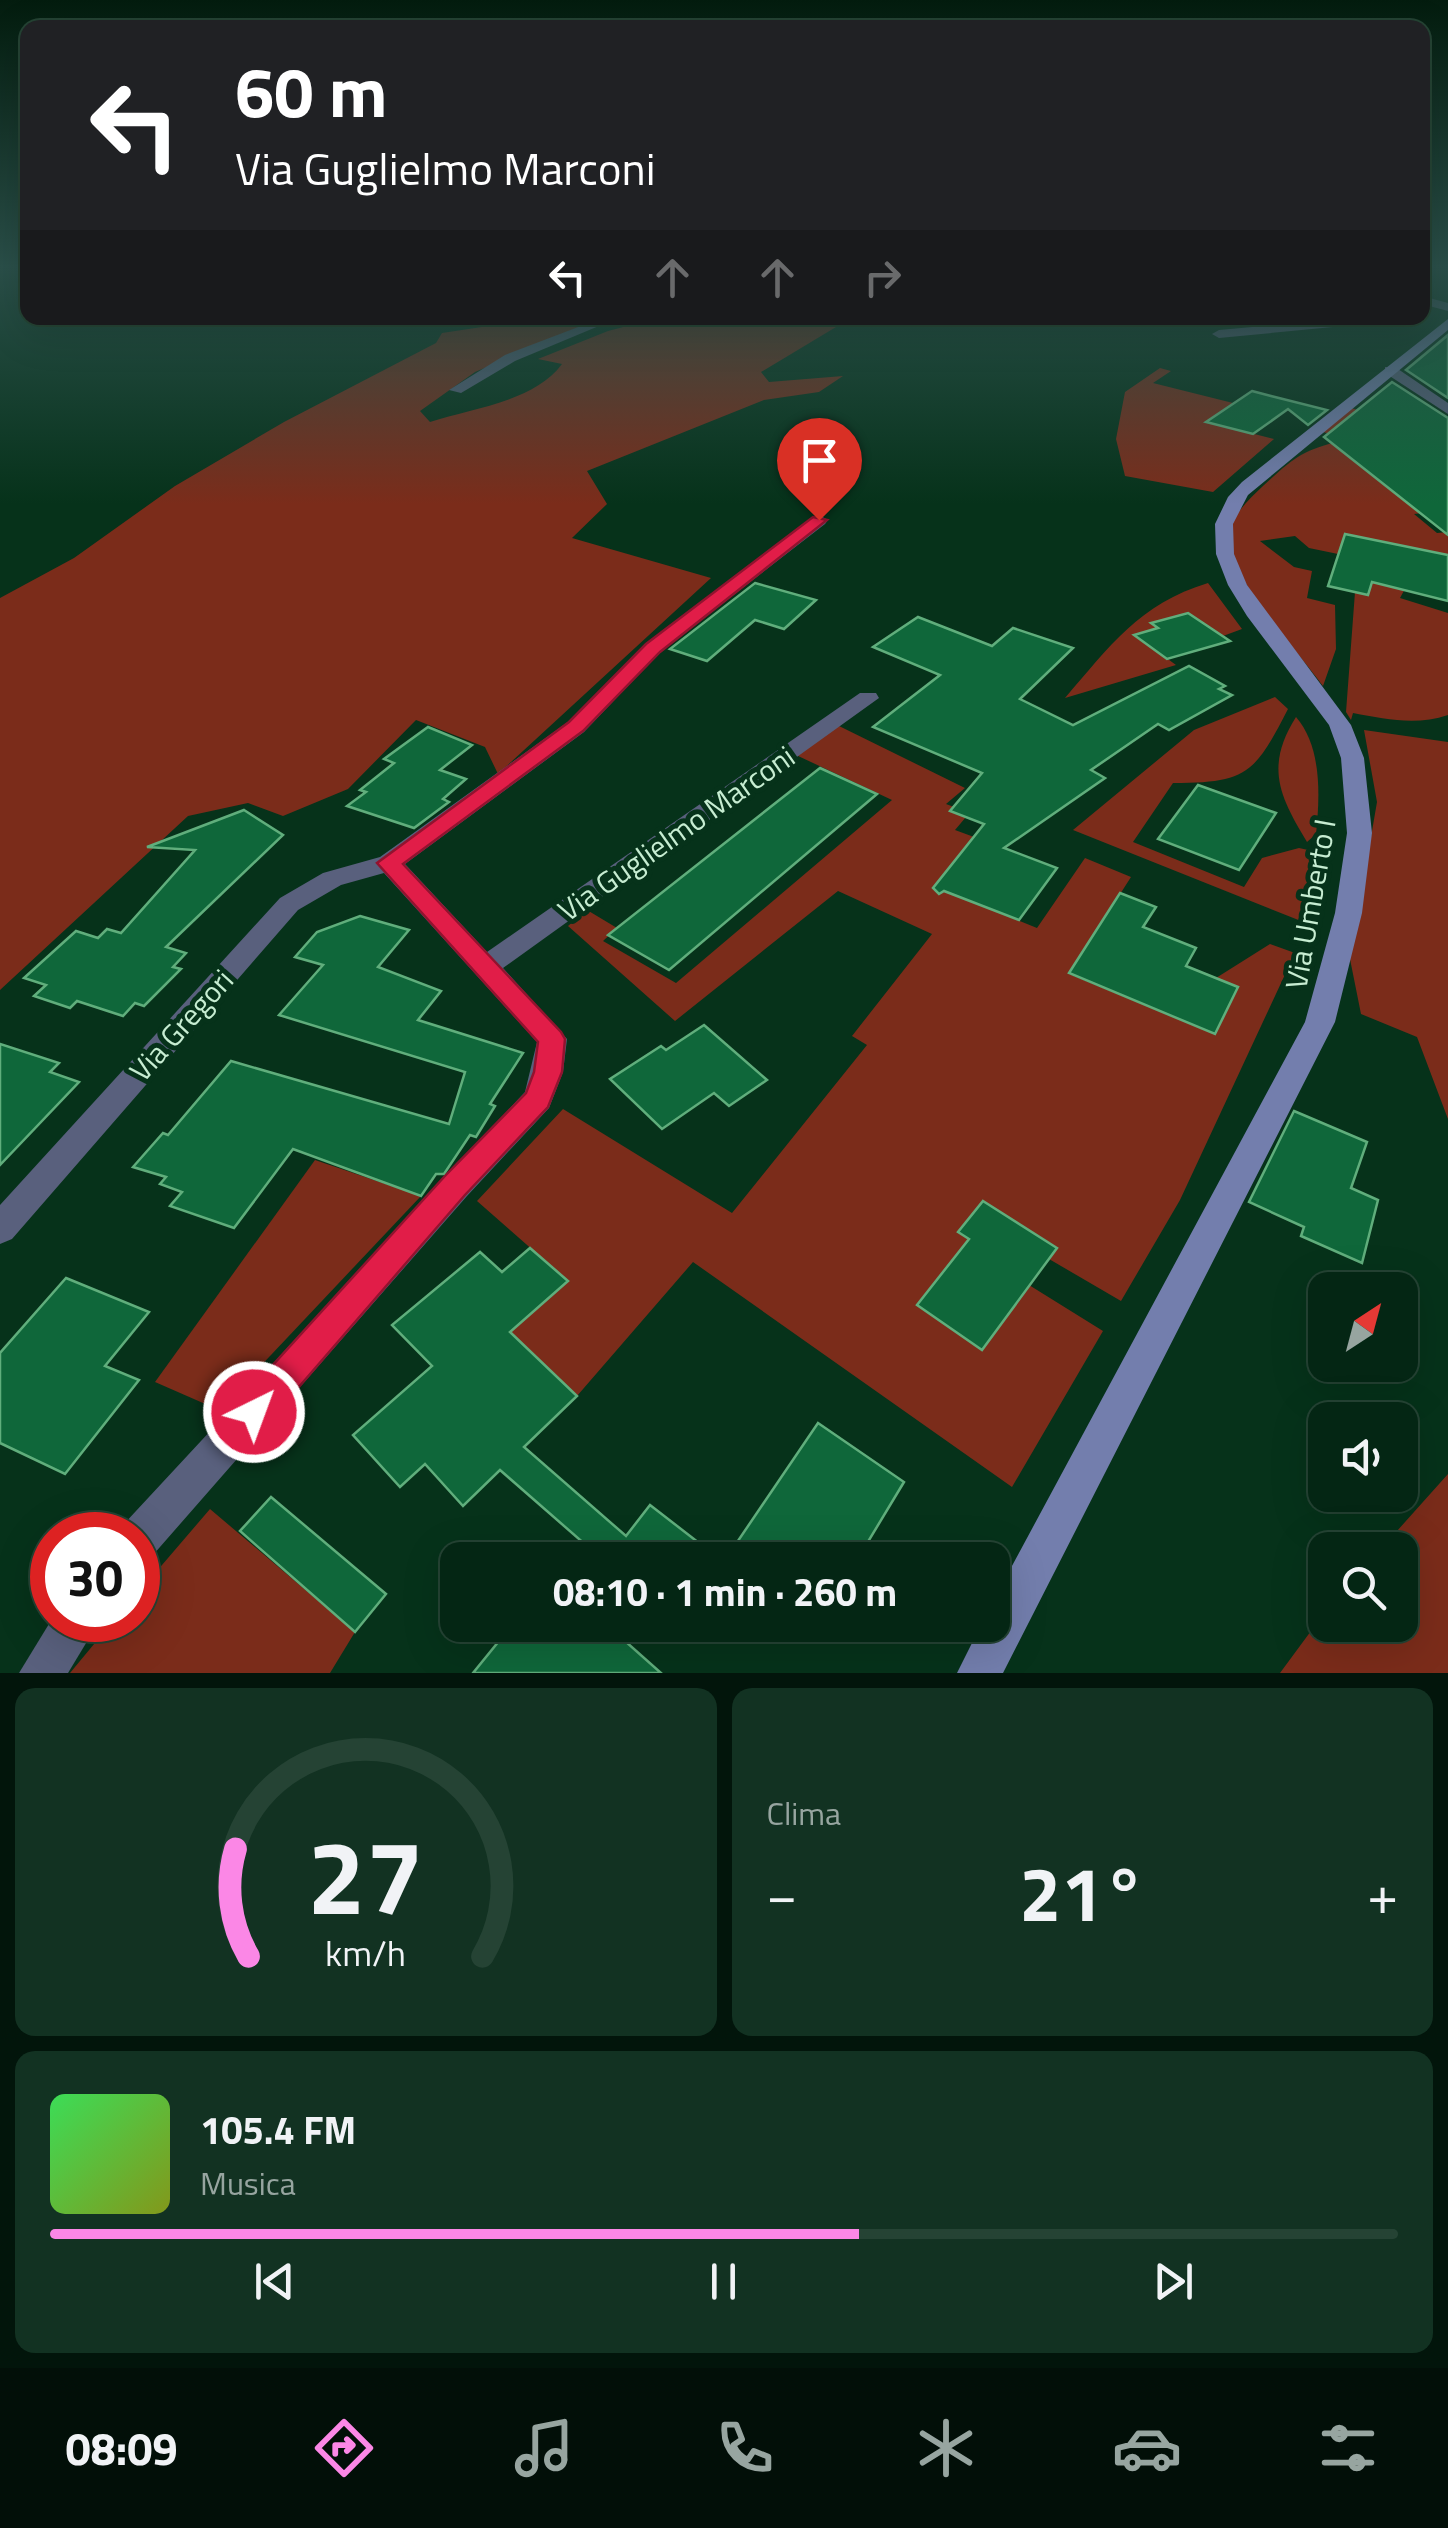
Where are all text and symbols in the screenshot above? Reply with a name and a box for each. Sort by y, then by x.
text: 60 m [235,38,388,144]
icon: left [70,60,200,190]
text: Via Guglielmo Marconi [235,134,655,202]
icon: left [540,250,595,305]
icon: ahead [645,250,700,305]
icon: ahead [750,250,805,305]
icon: right [855,250,910,305]
pin [777,418,862,521]
icon: arrive [792,433,847,488]
street label: Via Guglielmo Marconi [548,734,804,932]
street label: Via Umberto I [1272,815,1348,993]
street label: Via Gregori [118,958,244,1092]
north arrow [1308,1272,1418,1382]
map controls [1308,1272,1418,1642]
position arrow [202,1360,306,1464]
button: sound [1308,1402,1418,1512]
speed limit sign: 30 [30,1512,160,1642]
button: search [1308,1532,1418,1642]
text: 08:10 · 1 min · 260 m [553,1563,897,1621]
text: Clima [767,1789,841,1837]
text: 27 [308,1796,424,1954]
text: 21° [1019,1836,1145,1950]
text: − [767,1852,797,1935]
text: + [1367,1852,1398,1935]
text: km/h [325,1925,406,1980]
text: 105.4 FM [200,2101,356,2159]
text: Musica [200,2159,296,2207]
icon: previous [247,2254,302,2309]
icon: pause [696,2254,751,2309]
icon: next [1146,2254,1201,2309]
icon: directions [309,2413,379,2483]
icon: music [509,2413,579,2483]
icon: phone [710,2413,780,2483]
icon: climate [911,2413,981,2483]
icon: car [1112,2413,1182,2483]
icon: filters [1313,2413,1383,2483]
text: 08:09 [65,2414,178,2482]

